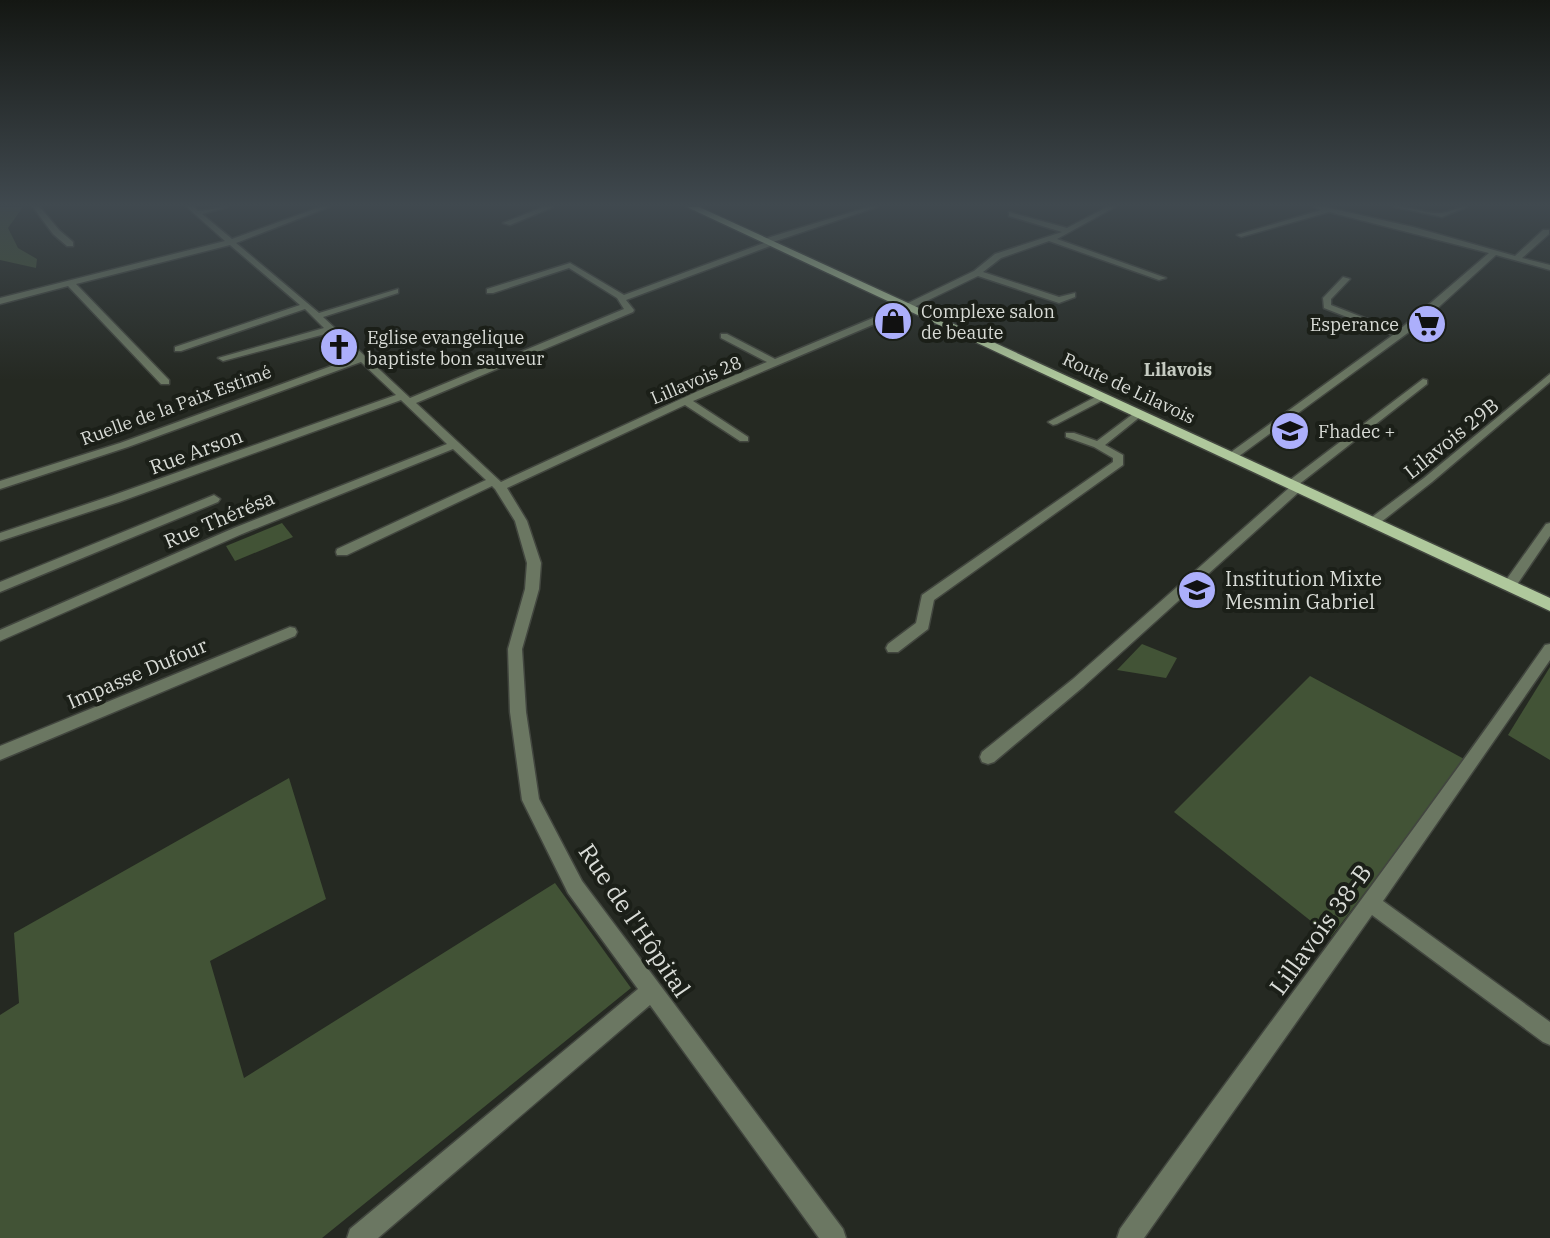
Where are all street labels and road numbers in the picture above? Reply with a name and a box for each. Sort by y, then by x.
street label: Route de Lilavois [1059,347,1199,429]
street label: Lillavois 28 [647,351,745,409]
street label: Ruelle de la Paix Estimé [77,360,275,450]
street label: Lilavois 29B [1398,391,1504,485]
street label: Rue Arson [146,422,247,480]
street label: Rue Thérésa [160,484,278,554]
street label: Impasse Dufour [63,631,211,715]
street label: Rue de l'Hôpital [572,837,698,1003]
street label: Lillavois 38-B [1262,857,1378,1001]

